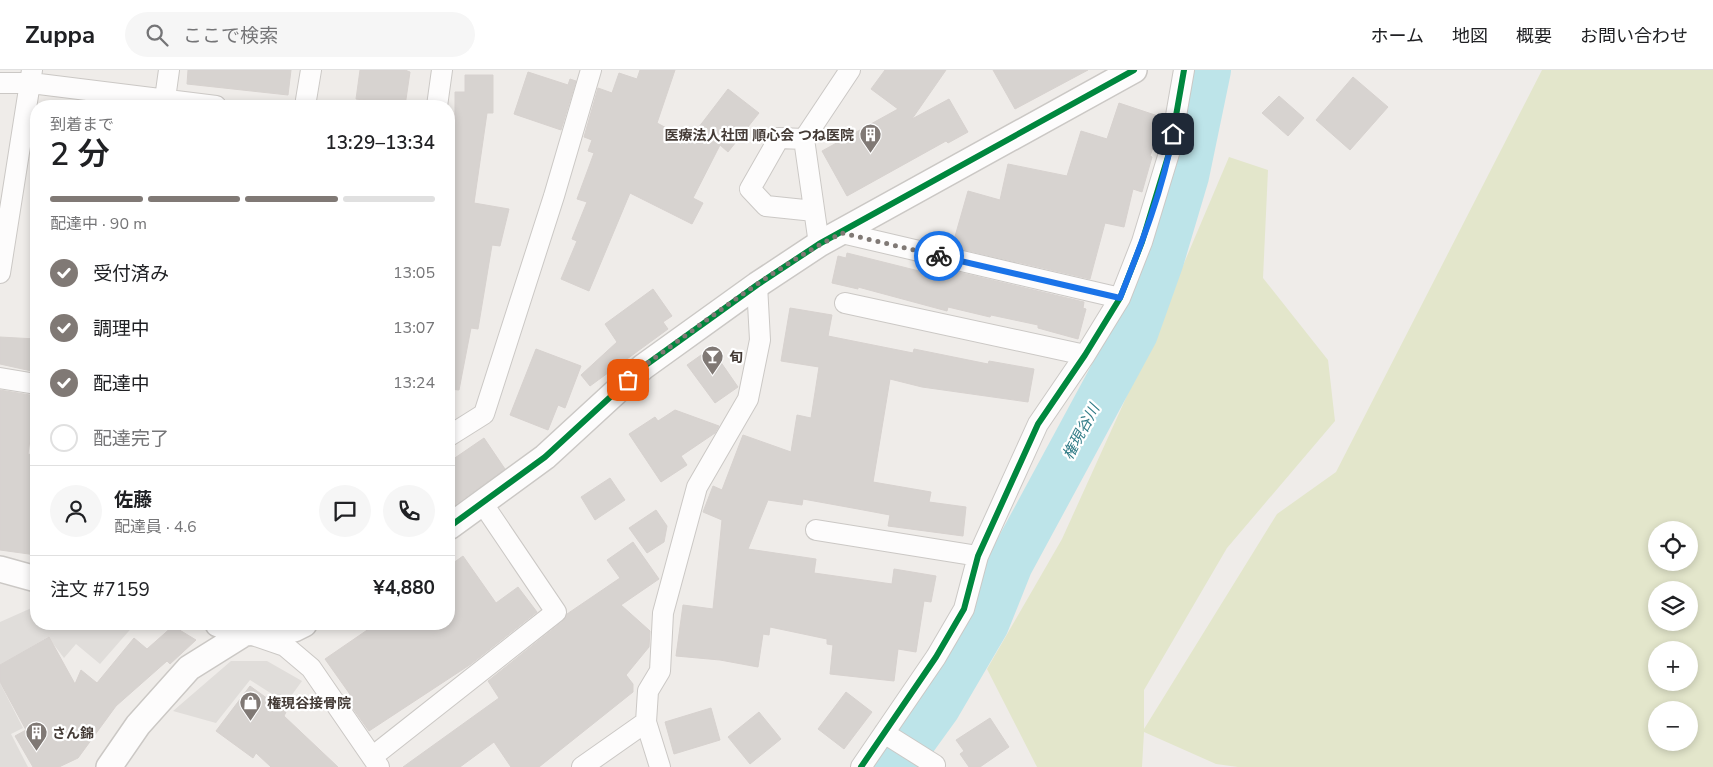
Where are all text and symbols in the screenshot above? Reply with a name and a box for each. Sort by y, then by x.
search box [125,12,475,57]
text: Zuppa [25,19,95,51]
icon: search [143,21,171,49]
text: ここで検索 [183,23,278,49]
text: ホーム [1371,24,1424,48]
text: 地図 [1452,24,1488,48]
text: 概要 [1516,24,1552,48]
text: お問い合わせ [1580,24,1688,48]
pin [1152,113,1194,155]
text: 到着まで [50,114,114,136]
icon: home [1159,120,1187,148]
building icon: 医療法人社団 順心会 つね医院 [858,123,882,154]
place label: 医療法人社団 順心会 つね医院 [664,126,854,145]
text: 13:29–13:34 [325,130,435,156]
text: 2 分 [50,133,110,176]
text: 配達中 · 90 m [50,213,147,235]
courier [914,231,964,281]
icon: bike [925,242,953,270]
icon: check [50,259,78,287]
text: 受付済み [93,261,169,287]
text: 13:05 [393,262,435,284]
icon: check [50,314,78,342]
text: 調理中 [93,316,150,342]
text: 13:07 [393,317,435,339]
bar icon: 旬 [701,345,725,376]
place label: 旬 [729,348,743,367]
pin [607,359,649,401]
icon: bag [614,366,642,394]
icon: check [50,369,78,397]
text: 配達中 [93,371,150,397]
text: 13:24 [393,372,435,394]
water label: 権現谷川 [1058,399,1105,463]
text: 配達完了 [93,426,169,452]
button: person [50,485,102,537]
button: chat [319,485,371,537]
button: phone [383,485,435,537]
text: 佐藤 [114,487,152,513]
text: 配達員 · 4.6 [114,516,197,538]
map controls [1648,521,1698,751]
button: locate [1648,521,1698,571]
text: ¥4,880 [373,575,435,601]
text: 注文 #7159 [50,577,150,603]
button: layers [1648,581,1698,631]
button: + [1648,641,1698,691]
shop icon: 権現谷接骨院 [239,691,263,722]
place label: 権現谷接骨院 [267,694,351,713]
button: − [1648,701,1698,751]
building icon: さん錦 [24,721,48,752]
place label: さん錦 [52,724,94,743]

